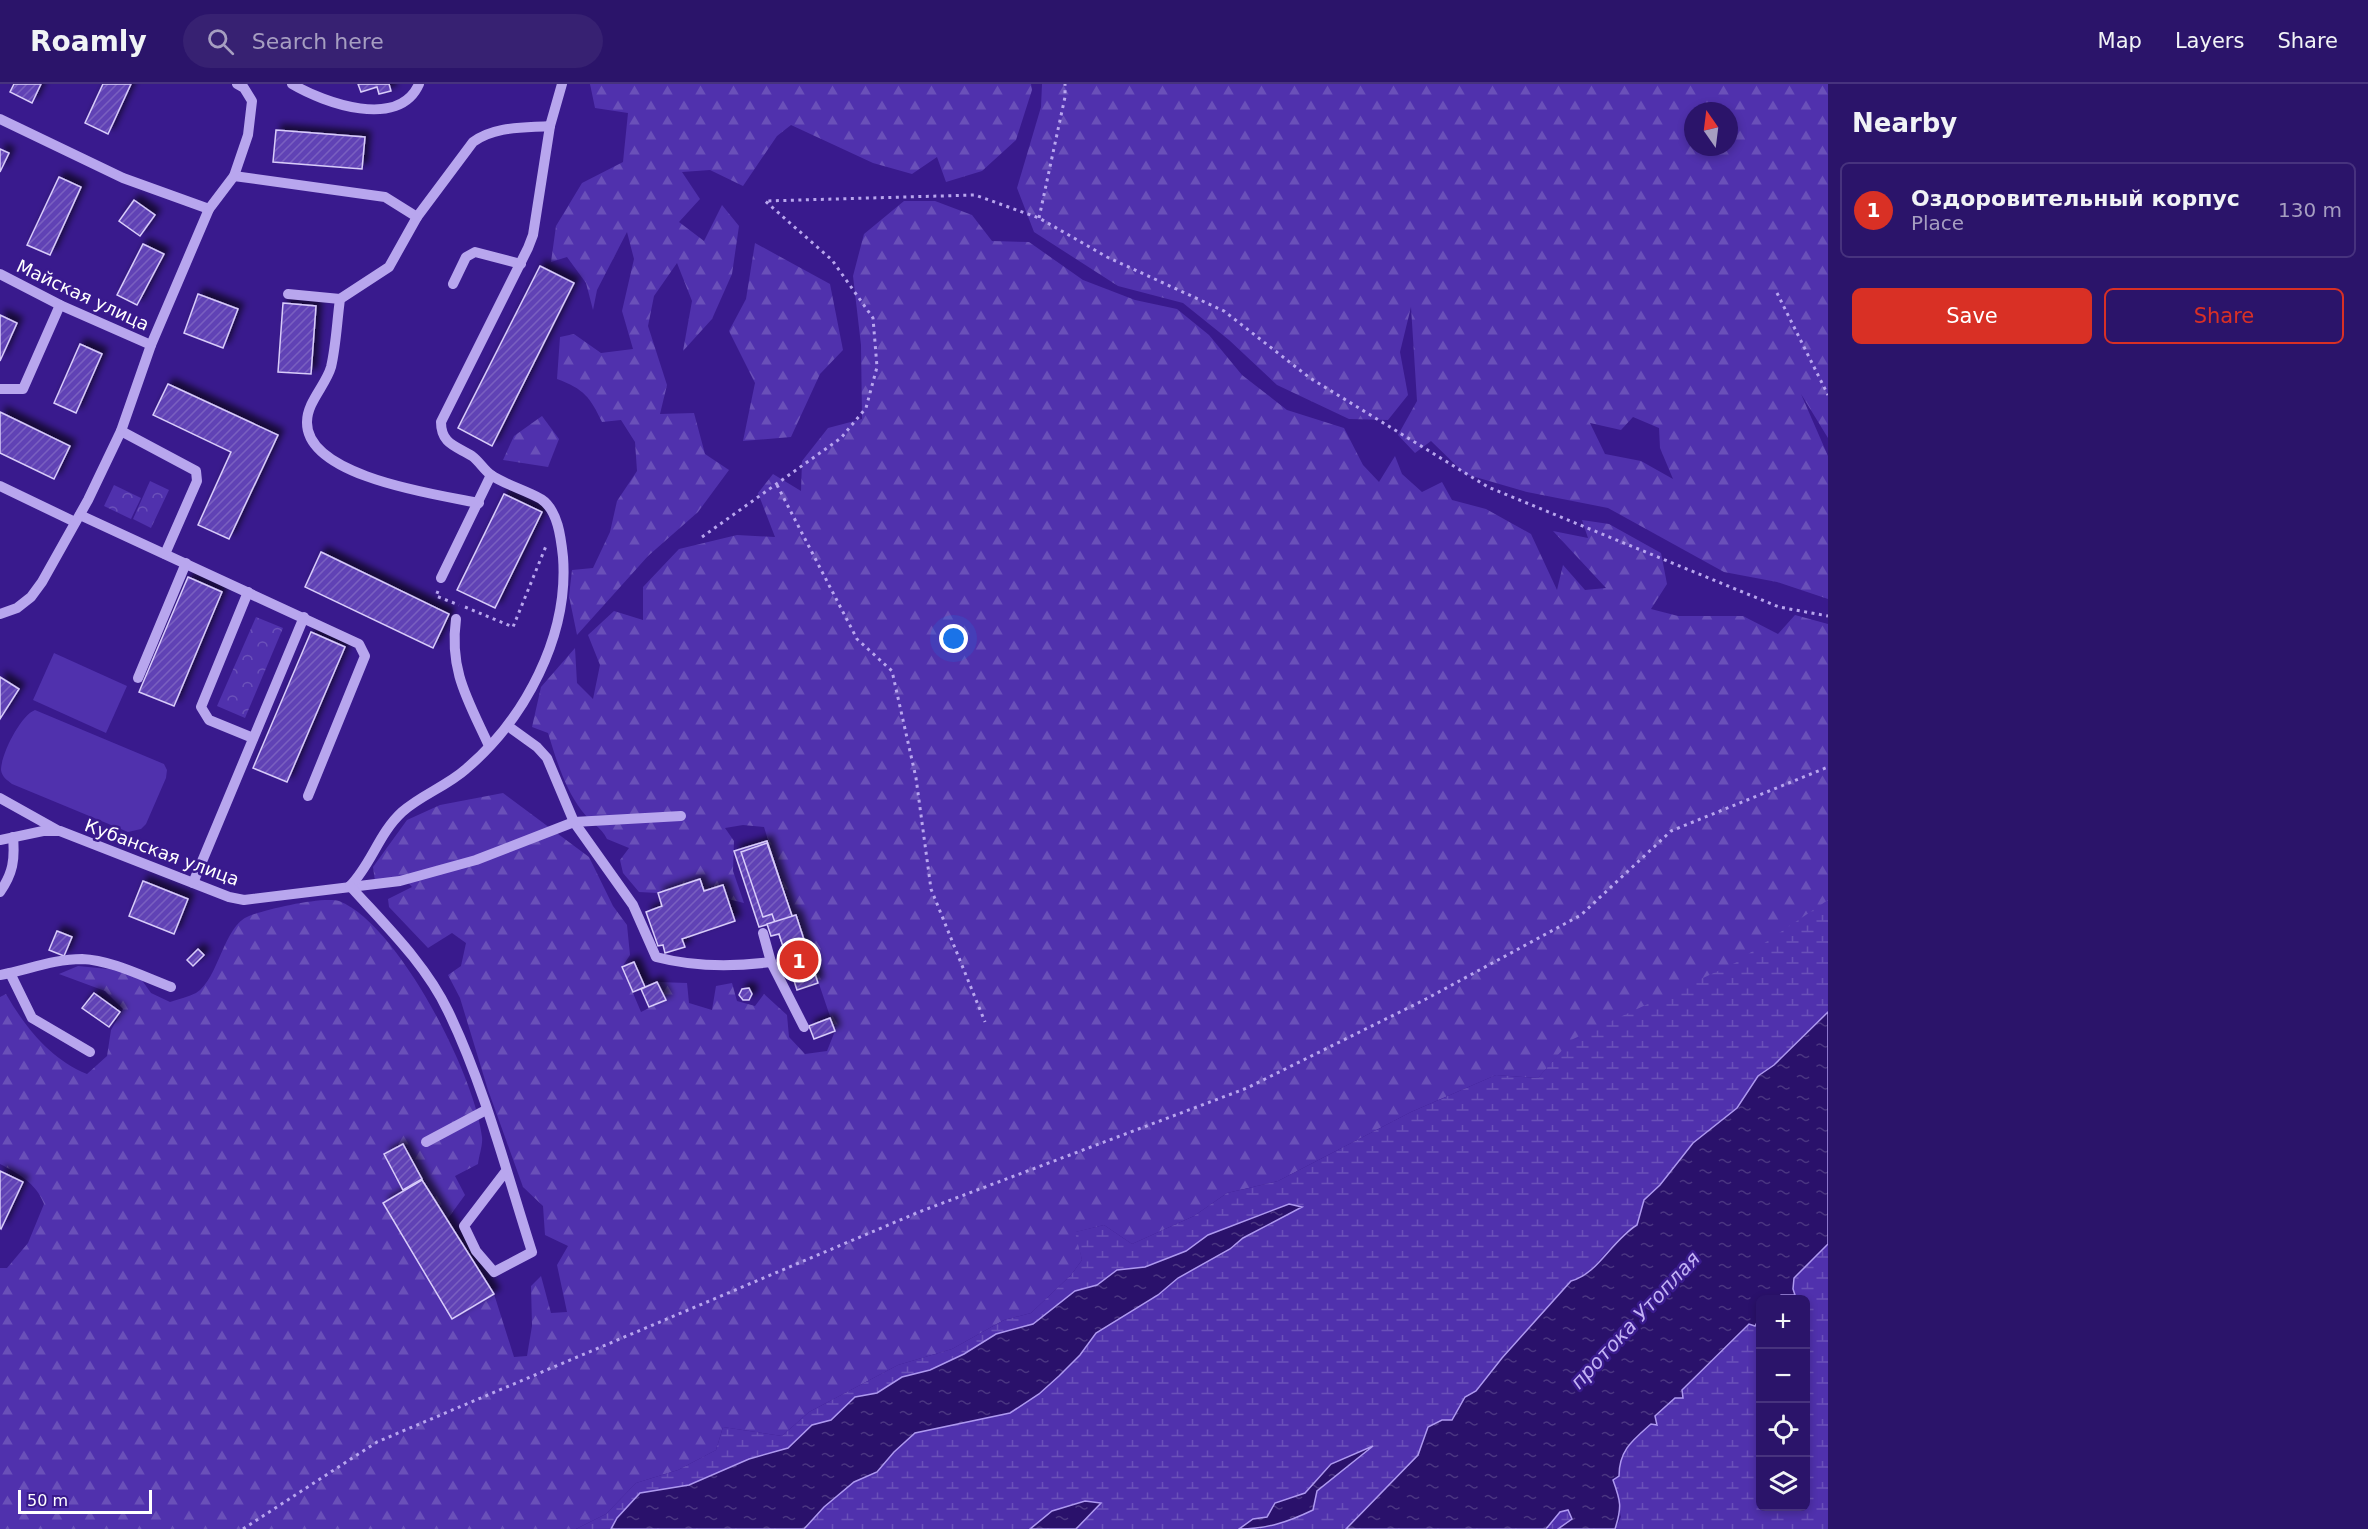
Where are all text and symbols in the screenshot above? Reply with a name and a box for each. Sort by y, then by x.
search box [183,14,603,68]
text: Roamly [30,25,147,58]
icon: search [204,25,237,58]
text: Search here [252,29,384,54]
text: Map [2098,29,2142,53]
text: Layers [2175,29,2244,53]
text: Share [2277,29,2338,53]
north arrow [1684,102,1738,156]
text: Nearby [1852,108,1957,138]
text: Оздоровительный корпус [1911,186,2240,211]
text: 1 [1867,198,1880,222]
text: 130 m [2278,198,2342,222]
text: Place [1911,211,1964,235]
street label: Майская улица [13,255,153,335]
button: Save [1852,288,2092,344]
button: Share [2104,288,2344,344]
your location [939,624,968,653]
street label: Кубанская улица [82,814,242,890]
pin: 1 [780,938,818,982]
water label: протока Утоплая [1565,1246,1705,1394]
map controls [1756,1295,1810,1511]
button: + [1756,1295,1810,1349]
button: − [1756,1349,1810,1403]
button: locate [1756,1403,1810,1457]
button: layers [1756,1457,1810,1511]
scale bar [18,1487,152,1514]
text: 50 m [27,1491,68,1510]

